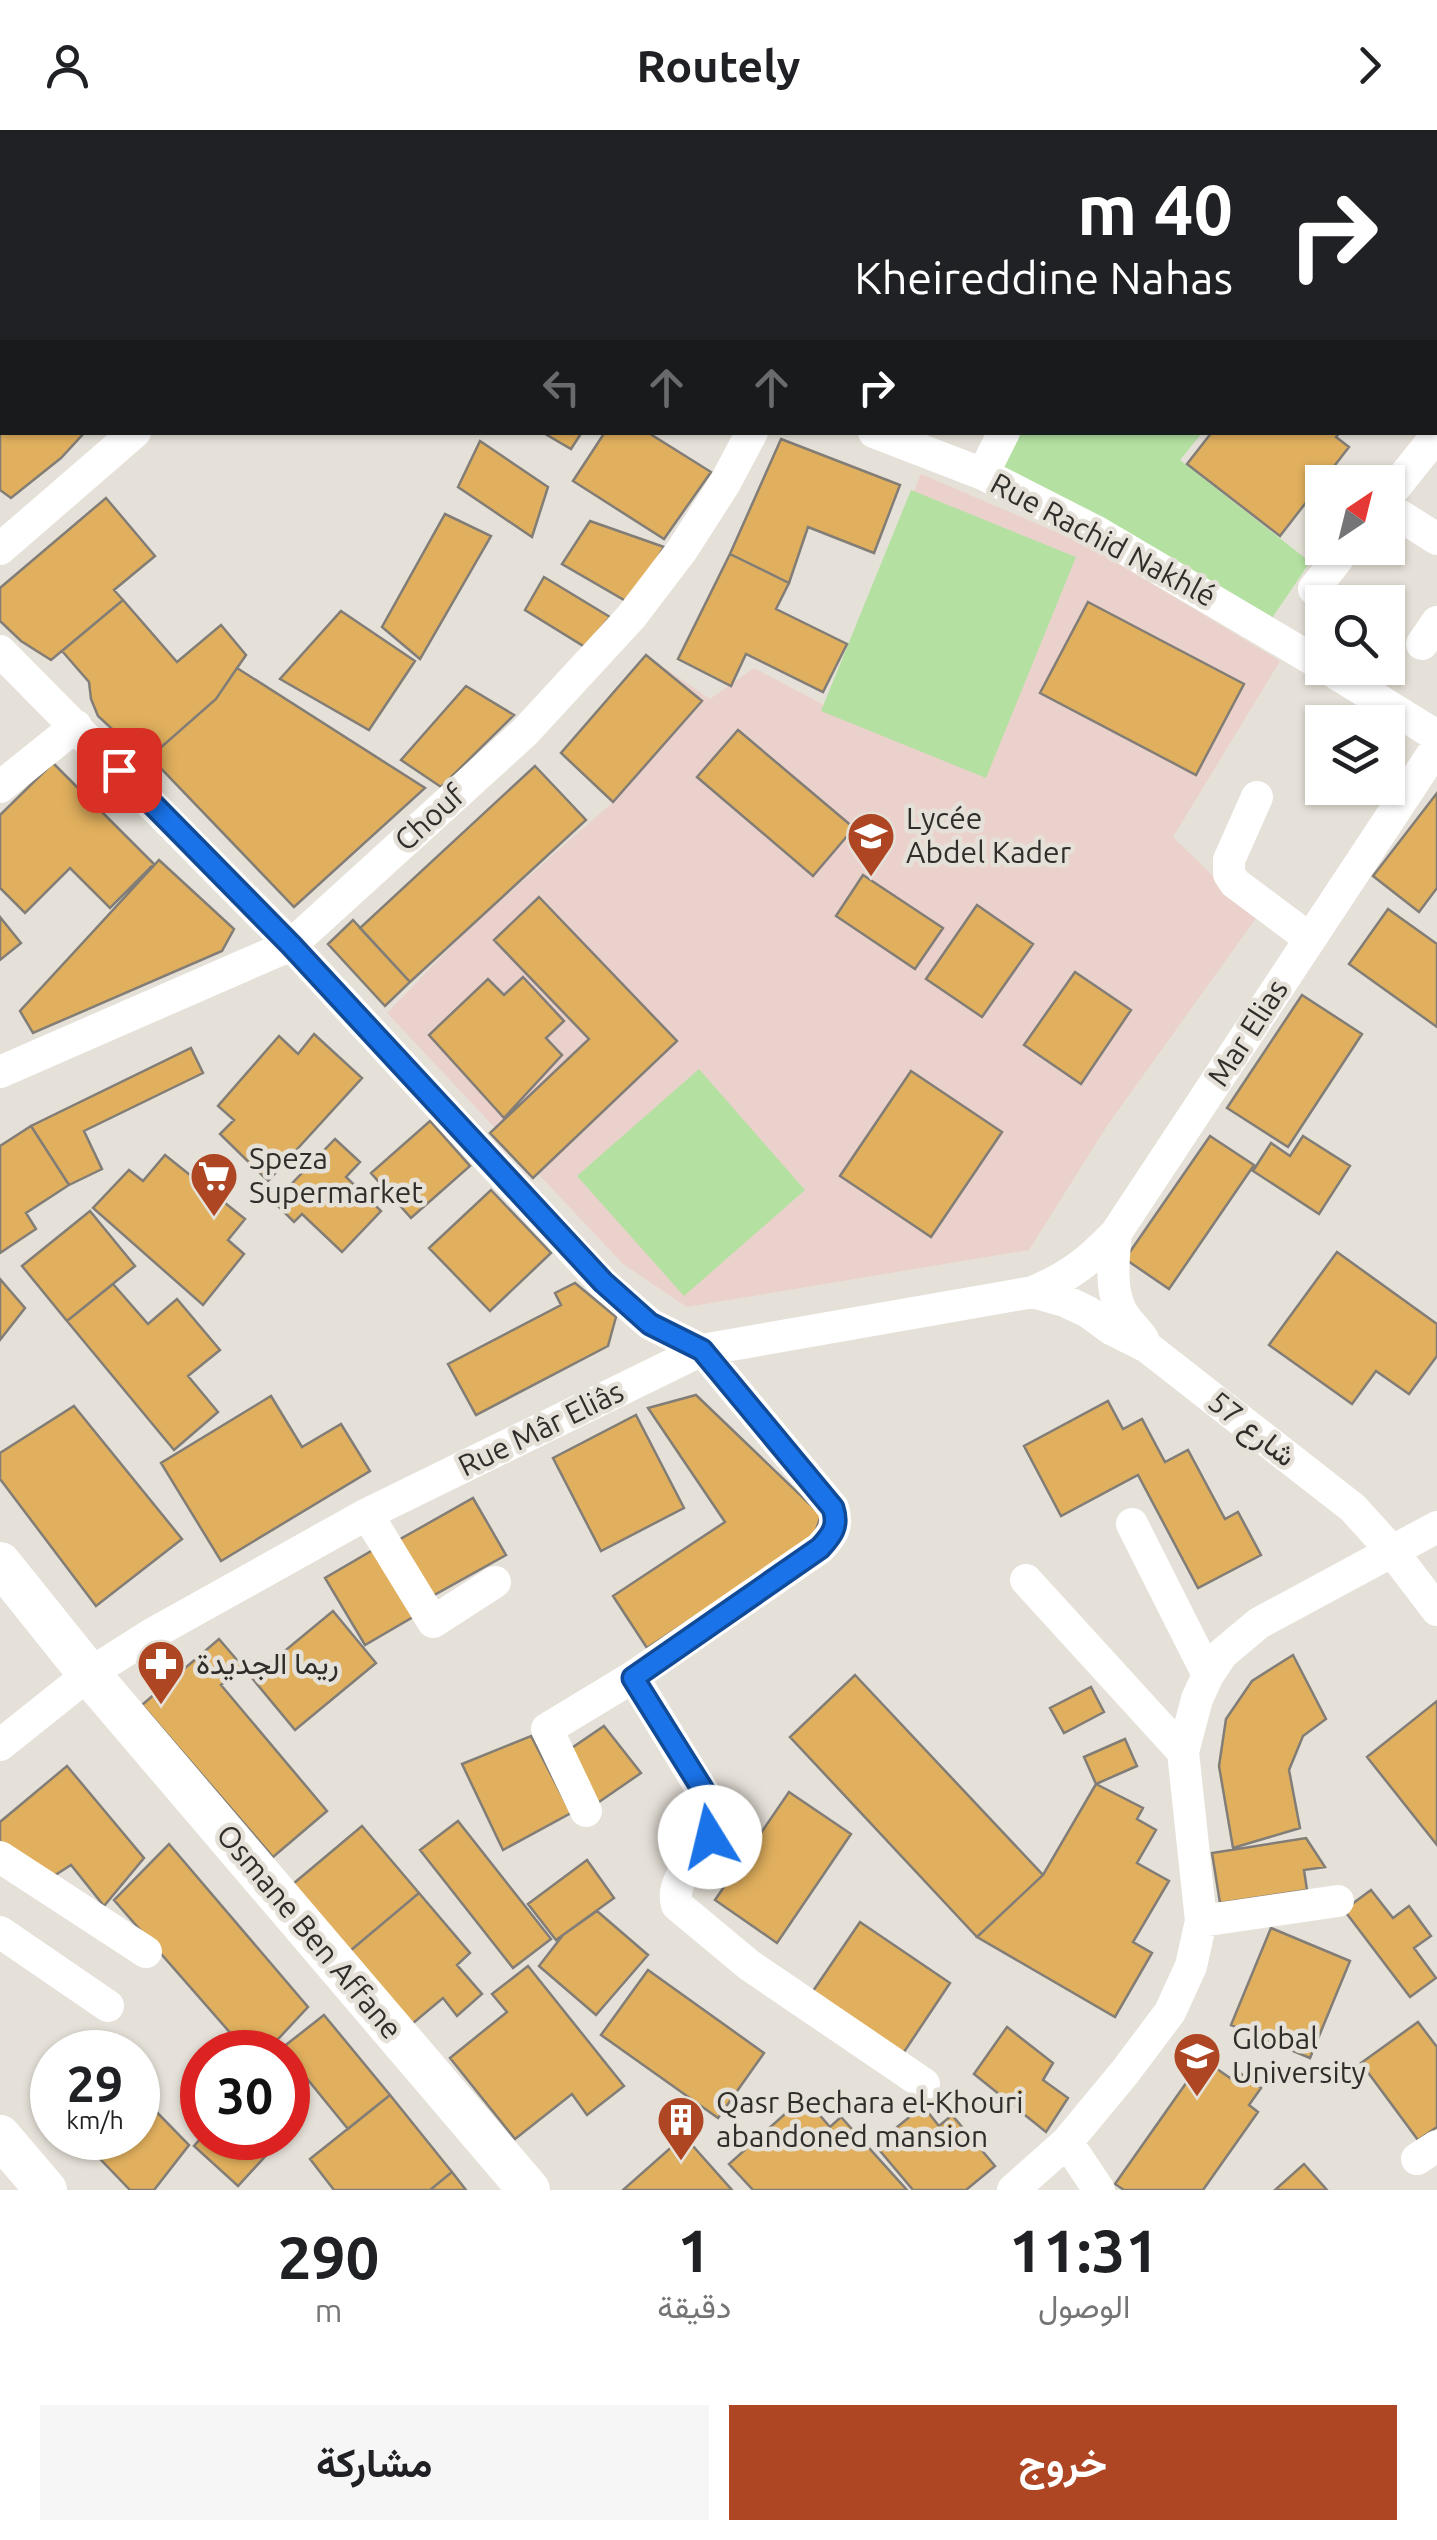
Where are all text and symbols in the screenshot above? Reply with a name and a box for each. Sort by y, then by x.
icon: person [40,38,95,93]
icon: forward [1342,38,1397,93]
text: Routely [637,40,800,91]
text: 40 m [1077,170,1233,248]
icon: right [1268,170,1398,300]
text: Kheireddine Nahas [854,252,1233,303]
icon: left [534,360,589,415]
icon: ahead [639,360,694,415]
icon: ahead [744,360,799,415]
icon: right [849,360,904,415]
north arrow [1305,465,1405,565]
map controls [1305,465,1405,805]
street label: Rue Rachid Nakhlé [985,466,1222,613]
button: search [1305,585,1405,685]
button: layers [1305,705,1405,805]
pin [77,728,162,813]
icon: arrive [92,743,147,798]
street label: Chouf [388,777,471,857]
place label: Lycée Abdel Kader [906,801,1072,869]
school or university icon: Lycée Abdel Kader [845,810,897,878]
street label: Mar Elias [1200,973,1294,1092]
place label: Speza Supermarket [249,1141,423,1209]
supermarket icon: Speza Supermarket [188,1150,240,1218]
street label: Rue Mâr Eliâs [452,1373,629,1483]
street label: شارع 57 [1200,1384,1303,1476]
pharmacy icon: ريما الجديدة [135,1638,187,1706]
place label: ريما الجديدة [196,1646,339,1682]
position arrow [658,1785,762,1889]
street label: Osmane Ben Affane [210,1817,409,2045]
place label: Global University [1232,2021,1366,2089]
speed limit sign: 30 [180,2030,310,2160]
school or university icon: Global University [1171,2030,1223,2098]
text: 29 [67,2055,123,2111]
place label: Qasr Bechara el-Khouri abandoned mansion [716,2085,1024,2153]
building icon: Qasr Bechara el-Khouri abandoned mansion [655,2094,707,2162]
text: km/h [66,2106,124,2134]
text: 1 [677,2216,711,2283]
text: 11:31 [1009,2216,1159,2283]
text: 290 [278,2223,379,2290]
text: دقيقة [657,2288,731,2324]
text: الوصول [1038,2288,1130,2324]
text: m [315,2292,342,2328]
button: مشاركة [40,2405,709,2520]
button: خروج [729,2405,1397,2520]

